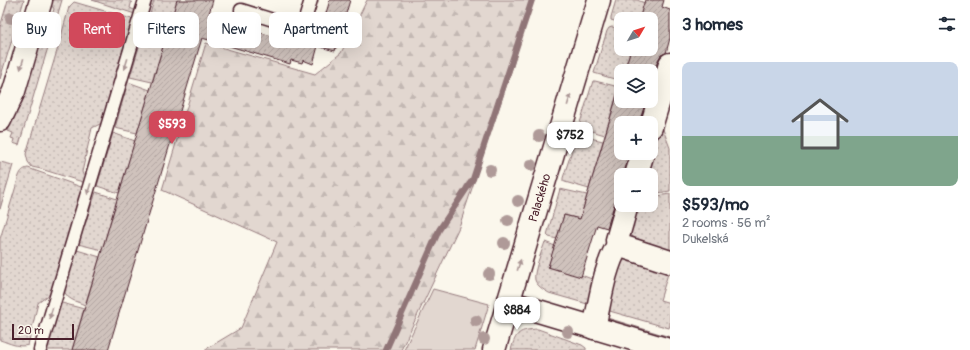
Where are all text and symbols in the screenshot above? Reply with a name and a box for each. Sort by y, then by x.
chip: Buy [12,12,61,48]
chip: Rent [69,12,125,48]
chip: Filters [133,12,199,48]
chip: New [207,12,261,48]
chip: Apartment [269,12,362,48]
north arrow [614,12,658,56]
map controls [614,12,658,212]
icon: filters [936,13,958,35]
text: 3 homes [682,14,743,35]
one-way arrow [123,58,129,70]
one-way arrow [19,59,25,71]
button: layers [614,64,658,108]
icon: home [784,88,856,160]
one-way arrow [566,94,572,106]
pin: $593 [148,111,196,145]
text: $593 [158,116,186,132]
button: + [614,116,658,160]
pin: $752 [546,122,594,156]
text: $752 [556,127,584,143]
button: − [614,168,658,212]
street label: Palackého [525,171,554,224]
one-way arrow [86,183,92,195]
text: $593/mo [682,194,749,215]
text: 2 rooms · 56 m² [682,215,770,231]
text: Dukelská [682,231,729,247]
one-way arrow [516,259,522,271]
pin: $884 [493,297,541,331]
text: $884 [503,302,531,318]
one-way arrow [48,307,54,319]
scale bar [12,322,74,341]
text: 20 m [18,324,44,337]

